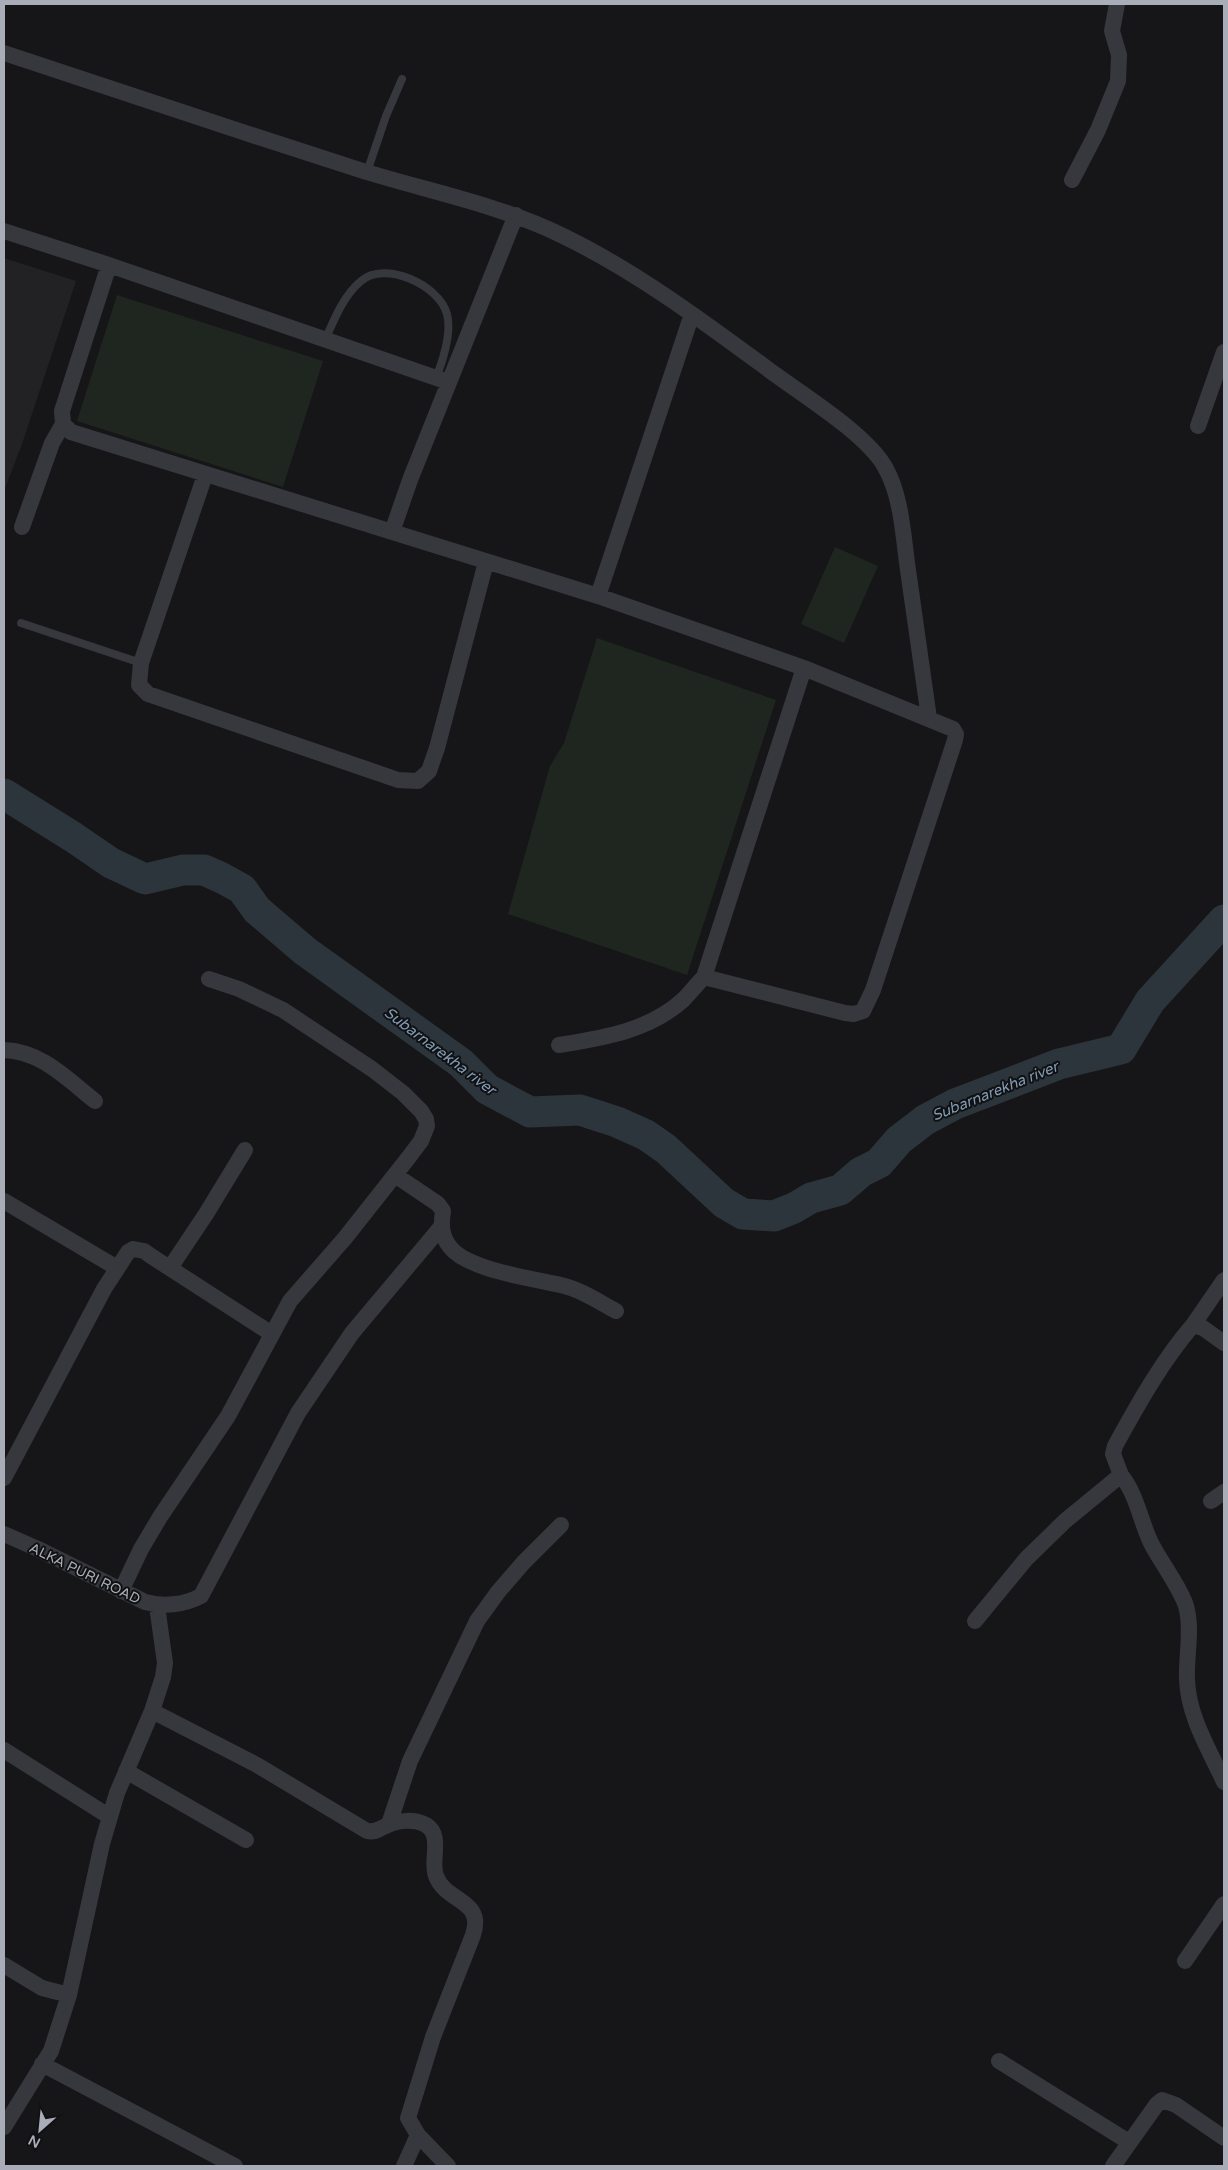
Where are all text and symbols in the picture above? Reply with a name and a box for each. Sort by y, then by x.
water label: Subarnarekha river [381,1003,501,1100]
water label: Subarnarekha river [929,1057,1063,1125]
street label: ALKA PURI ROAD [26,1539,143,1608]
north arrow [15,2105,65,2155]
text: N [25,2131,43,2151]

